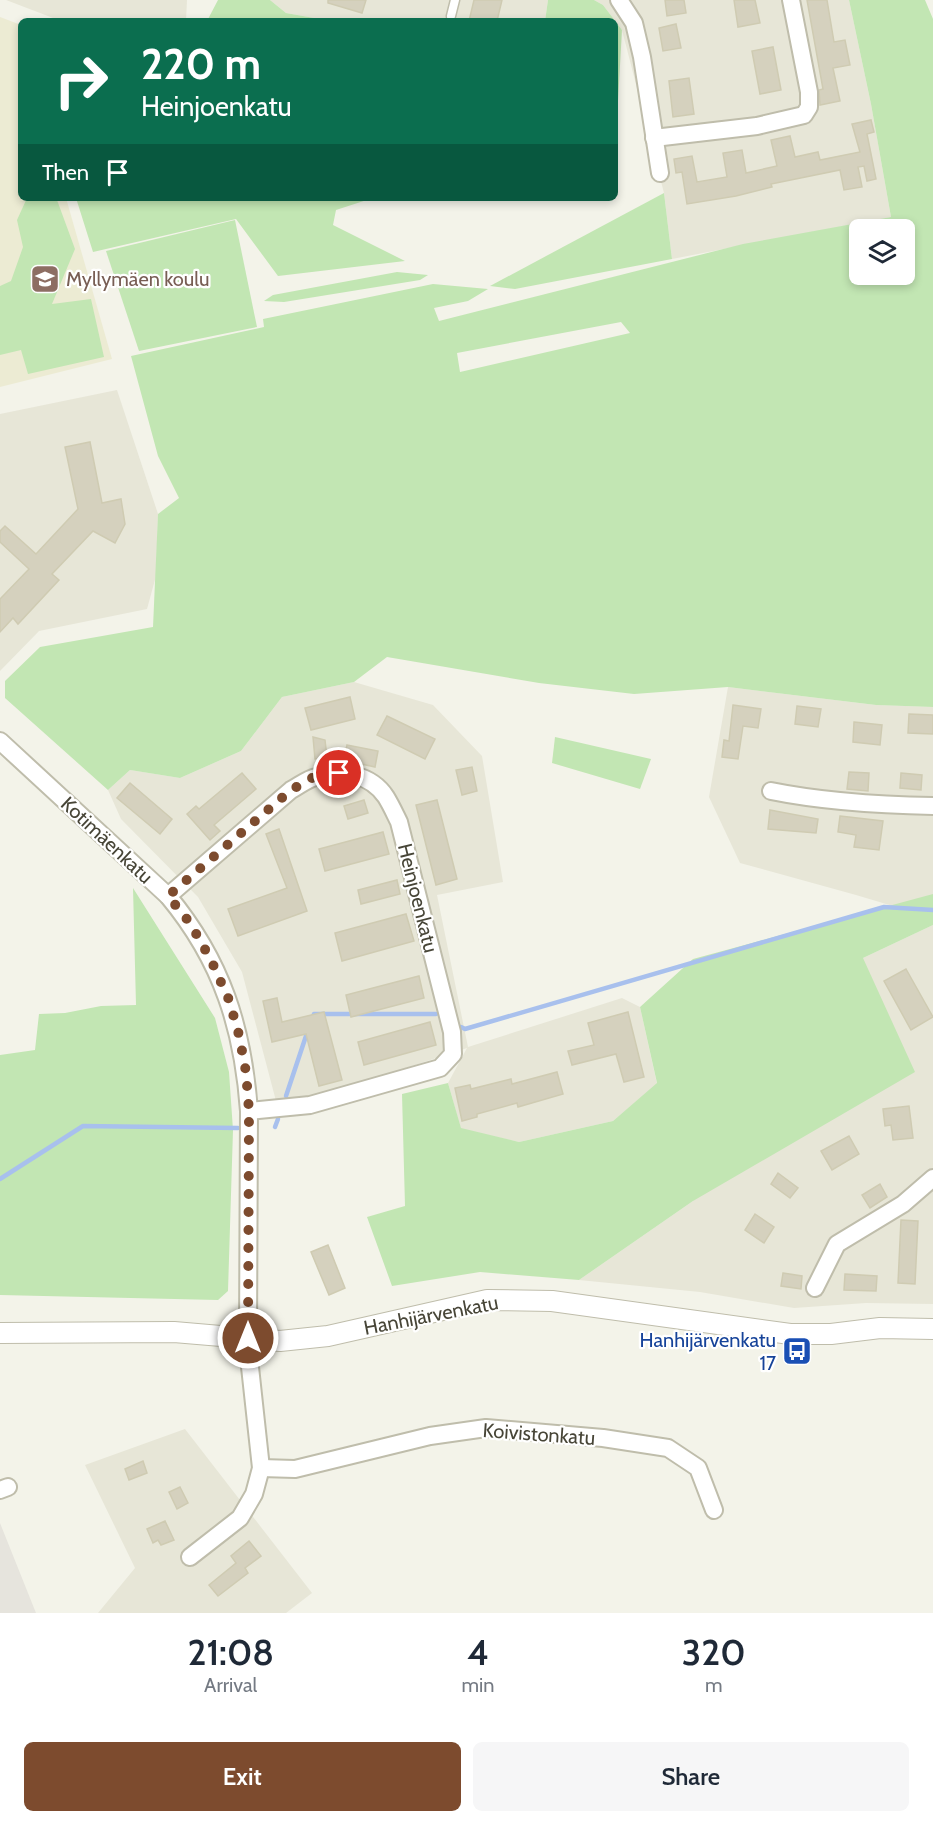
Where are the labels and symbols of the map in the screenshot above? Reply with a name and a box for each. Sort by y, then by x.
school or university icon: Myllymäen koulu [29,263,61,295]
place label: Myllymäen koulu [66,267,210,291]
pin [313,747,364,798]
street label: Kotimäenkatu [56,791,158,889]
street label: Heinjoenkatu [393,841,443,955]
street label: Hanhijärvenkatu [362,1290,500,1340]
position arrow [216,1306,280,1370]
place label: Hanhijärvenkatu 17 [640,1328,776,1375]
bus stop icon: Hanhijärvenkatu 17 [781,1335,813,1367]
street label: Koivistonkatu [482,1418,596,1450]

